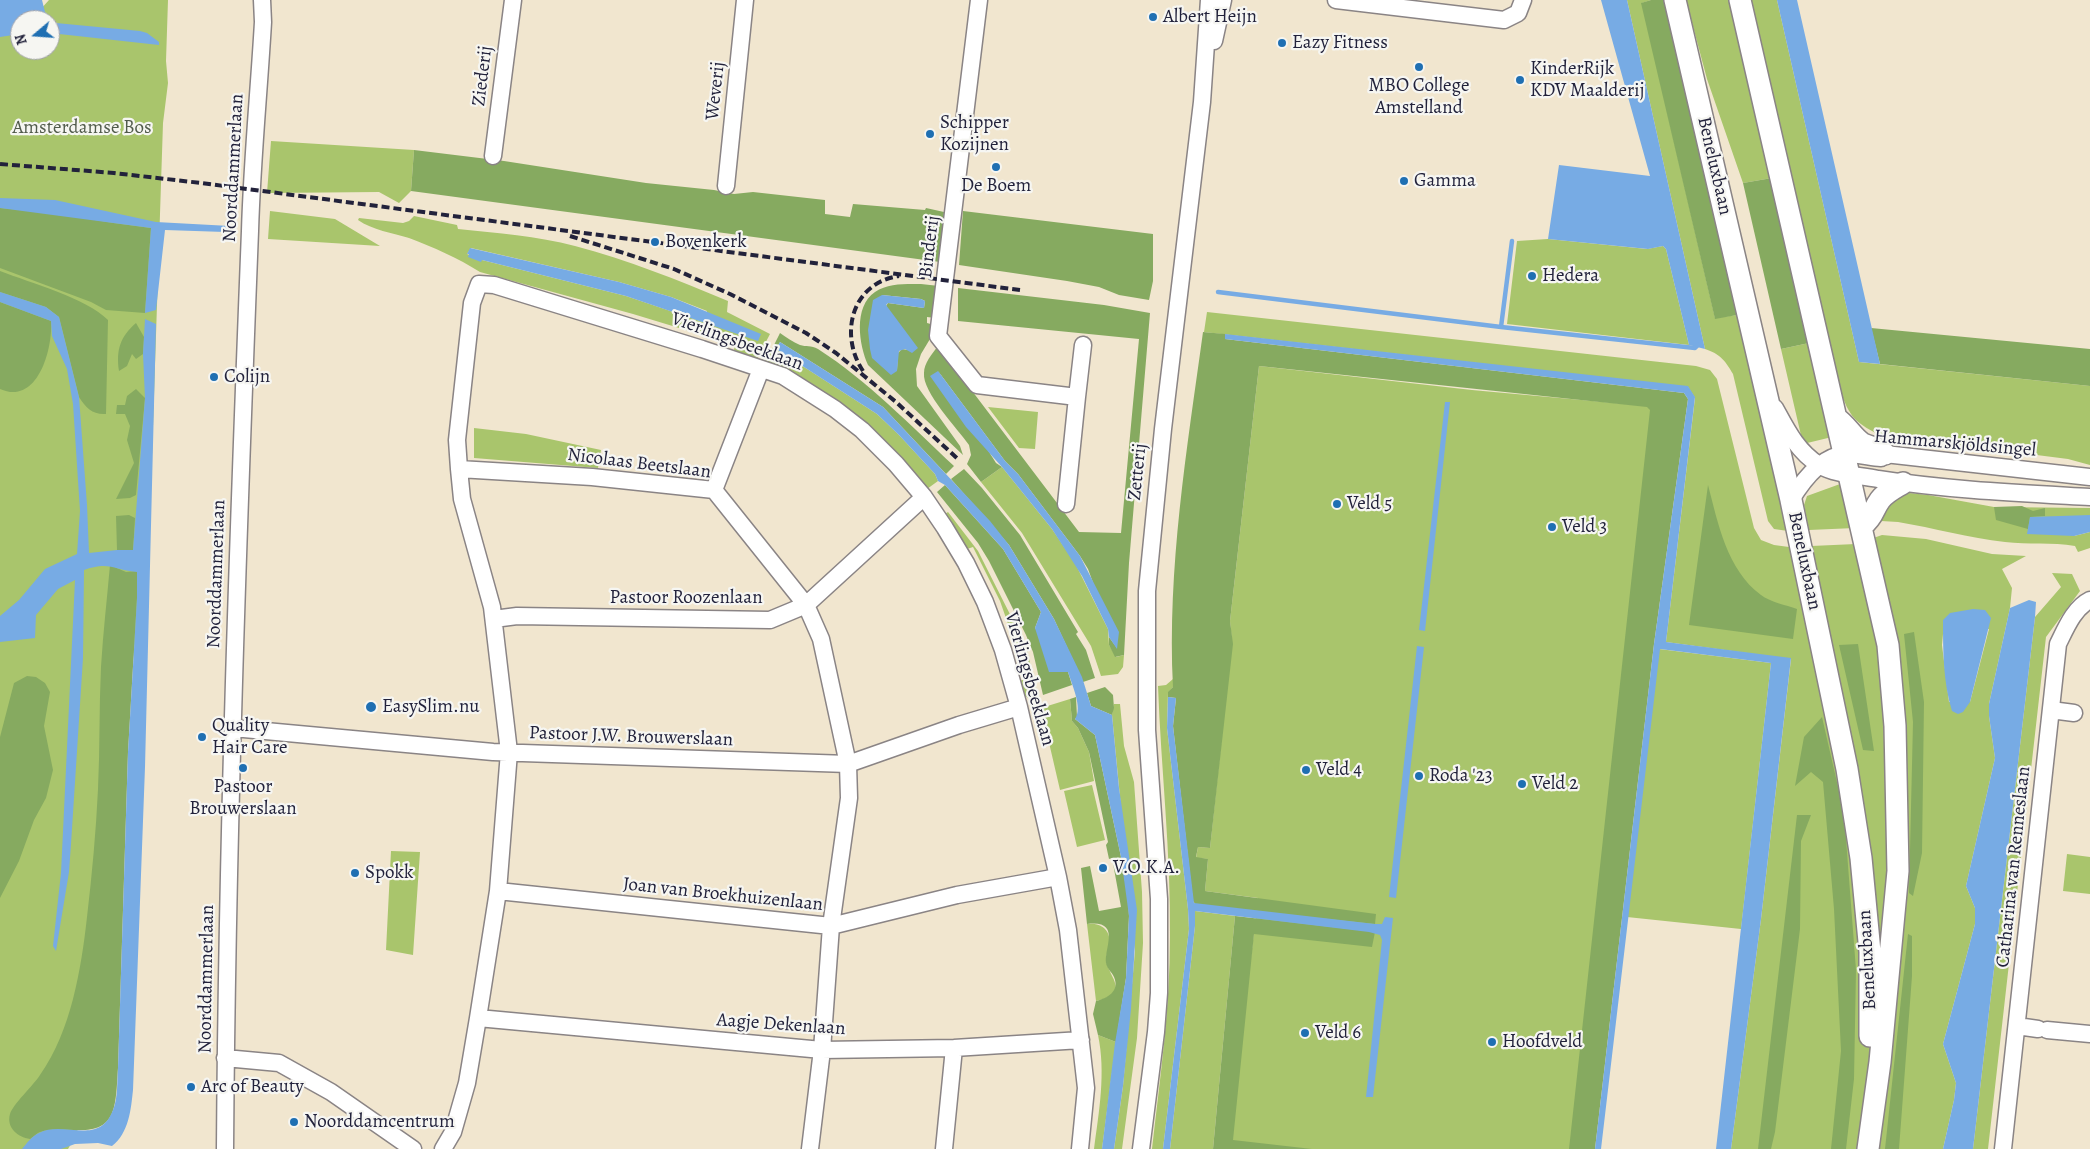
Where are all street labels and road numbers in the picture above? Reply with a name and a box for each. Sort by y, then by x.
street label: Ziederij [468,44,498,108]
street label: Weverij [702,61,730,121]
street label: Noorddammerlaan [219,93,249,243]
street label: Beneluxbaan [1692,115,1736,217]
street label: Binderij [915,214,945,280]
street label: Vierlingsbeeklaan [668,308,806,376]
street label: Hammarskjöldsingel [1873,426,2037,462]
street label: Zetterij [1124,442,1152,502]
street label: Nicolaas Beetslaan [566,444,712,484]
street label: Noorddammerlaan [203,499,231,649]
street label: Beneluxbaan [1782,510,1826,612]
street label: Pastoor Roozenlaan [609,587,763,609]
street label: Vierlingsbeeklaan [999,609,1059,749]
street label: Pastoor J.W. Brouwerslaan [528,722,734,752]
street label: Catharina van Renneslaan [1992,765,2036,969]
street label: Joan van Broekhuizenlaan [622,873,824,917]
street label: Noorddammerlaan [194,904,220,1054]
street label: Beneluxbaan [1854,909,1882,1011]
street label: Aagje Dekenlaan [716,1009,846,1041]

